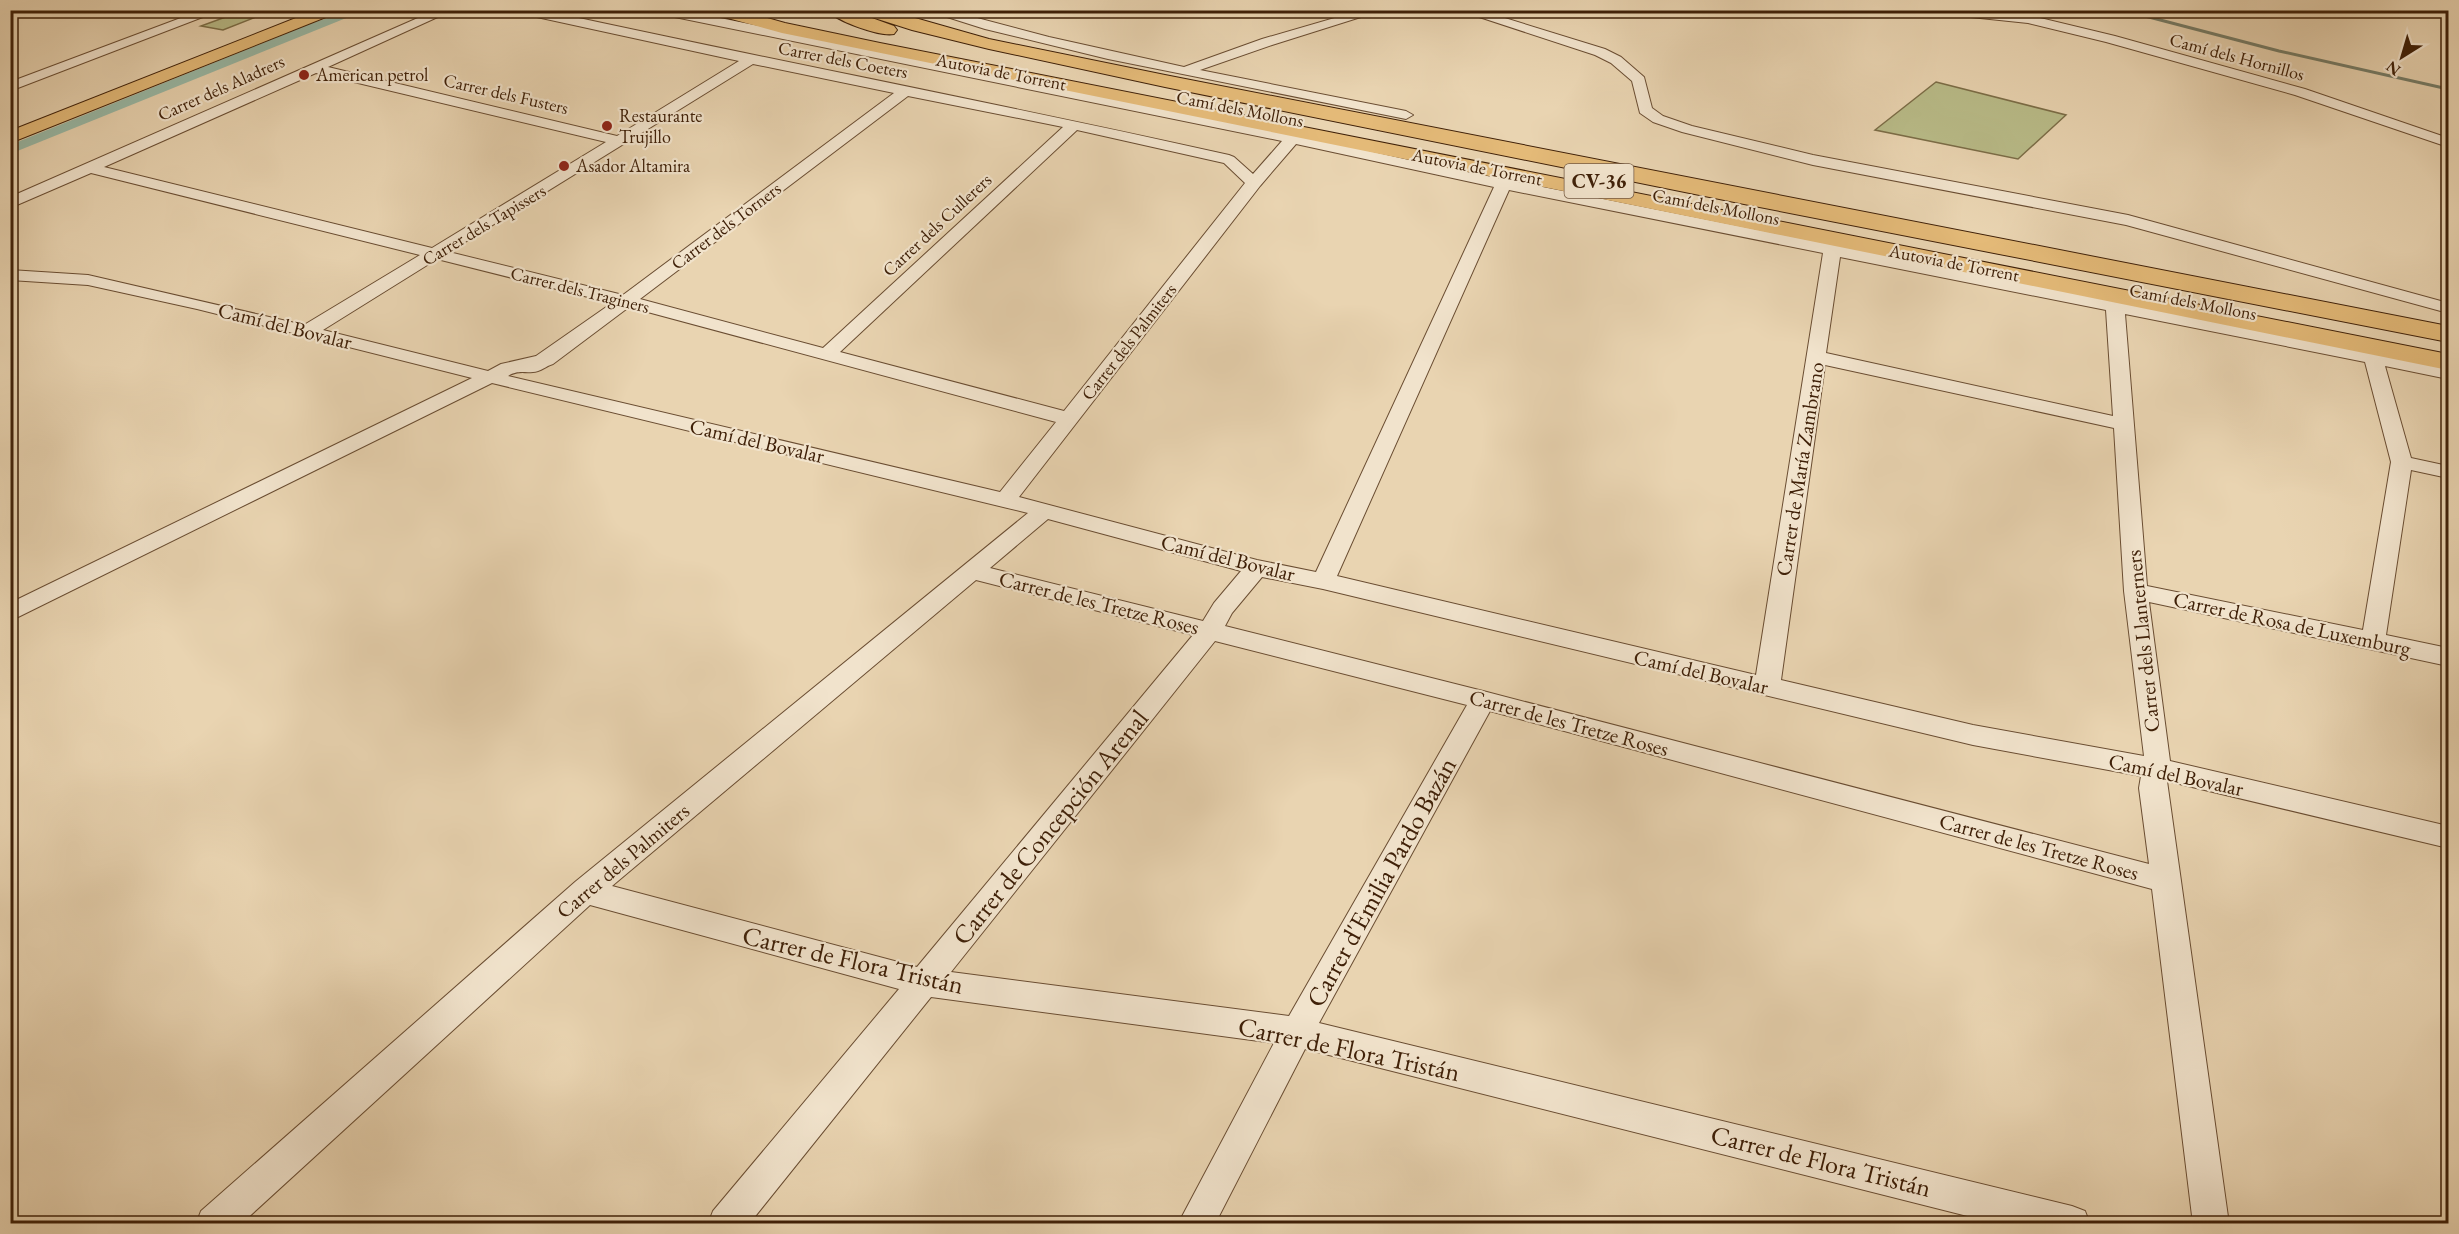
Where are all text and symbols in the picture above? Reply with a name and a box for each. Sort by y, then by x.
street label: Camí dels Hornillos [2167,27,2307,86]
north arrow [2372,27,2432,87]
street label: Carrer dels Coeters [776,36,910,83]
street label: Autovia de Torrent [933,47,1069,95]
street label: Carrer dels Aladrers [154,49,288,126]
text: N [2382,56,2405,81]
place label: American petrol [315,63,428,86]
marker: American petrol [297,68,311,82]
street label: Carrer dels Fusters [441,68,571,119]
street label: Camí dels Mollons [1174,85,1306,132]
place label: Restaurante Trujillo [619,104,702,148]
marker: Restaurante Trujillo [600,119,614,133]
street label: Autovia de Torrent [1409,142,1545,190]
place label: Asador Altamira [575,154,691,177]
marker: Asador Altamira [557,159,571,173]
road number: CV-36 [1564,164,1634,198]
street label: Carrer dels Cullerers [877,168,996,281]
street label: Carrer dels Torners [666,177,785,274]
street label: Carrer dels Tapissers [418,179,550,270]
street label: Camí dels Mollons [1650,183,1782,230]
street label: Autovia de Torrent [1886,238,2022,286]
street label: Carrer dels Traginers [508,261,652,318]
street label: Camí dels Mollons [2127,278,2259,325]
street label: Carrer dels Palmiters [1076,279,1181,405]
street label: Camí del Bovalar [215,296,355,355]
street label: Carrer de María Zambrano [1769,360,1830,578]
street label: Camí del Bovalar [687,412,827,469]
street label: Camí del Bovalar [1158,528,1298,587]
street label: Carrer dels Llanterners [2119,548,2166,734]
street label: Carrer de les Tretze Roses [996,565,1202,640]
street label: Carrer de Rosa de Luxemburg [2171,585,2414,662]
street label: Camí del Bovalar [1631,643,1771,700]
street label: Carrer de les Tretze Roses [1467,683,1672,762]
street label: Carrer de Concepción Arenal [944,702,1156,952]
street label: Camí del Bovalar [2106,747,2246,802]
street label: Carrer d'Emilia Pardo Bazán [1298,751,1464,1013]
street label: Carrer dels Palmiters [551,797,695,924]
street label: Carrer de les Tretze Roses [1937,807,2142,886]
street label: Carrer de Flora Tristán [739,918,967,1002]
street label: Carrer de Flora Tristán [1235,1009,1463,1089]
street label: Carrer de Flora Tristán [1707,1117,1935,1205]

